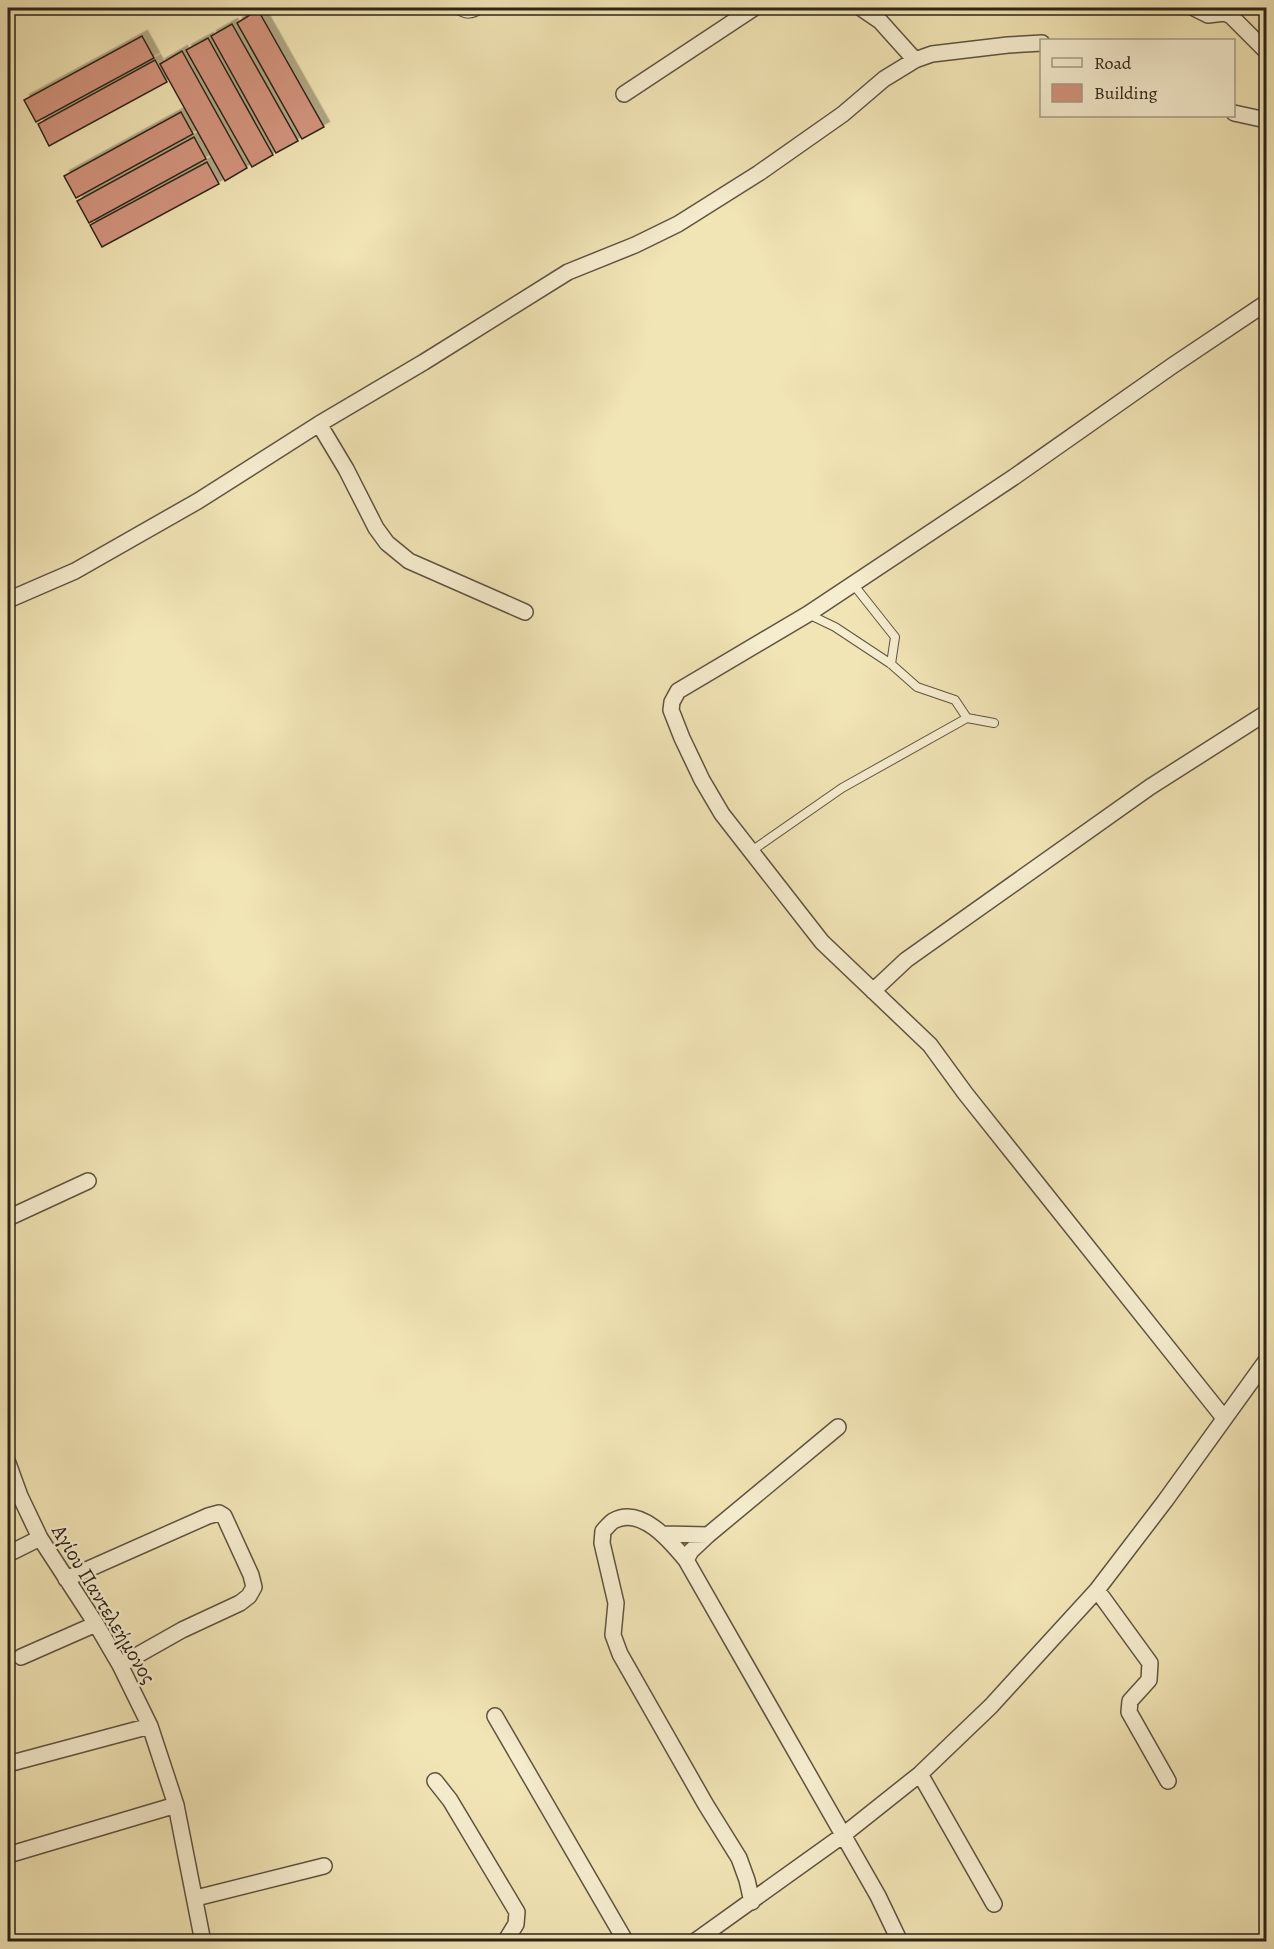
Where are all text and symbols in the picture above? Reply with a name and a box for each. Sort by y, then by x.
legend [1040,39,1235,117]
text: Road [1094,51,1132,75]
text: Building [1094,81,1158,105]
street label: Αγίου Παντελεήμονος [45,1518,163,1689]

